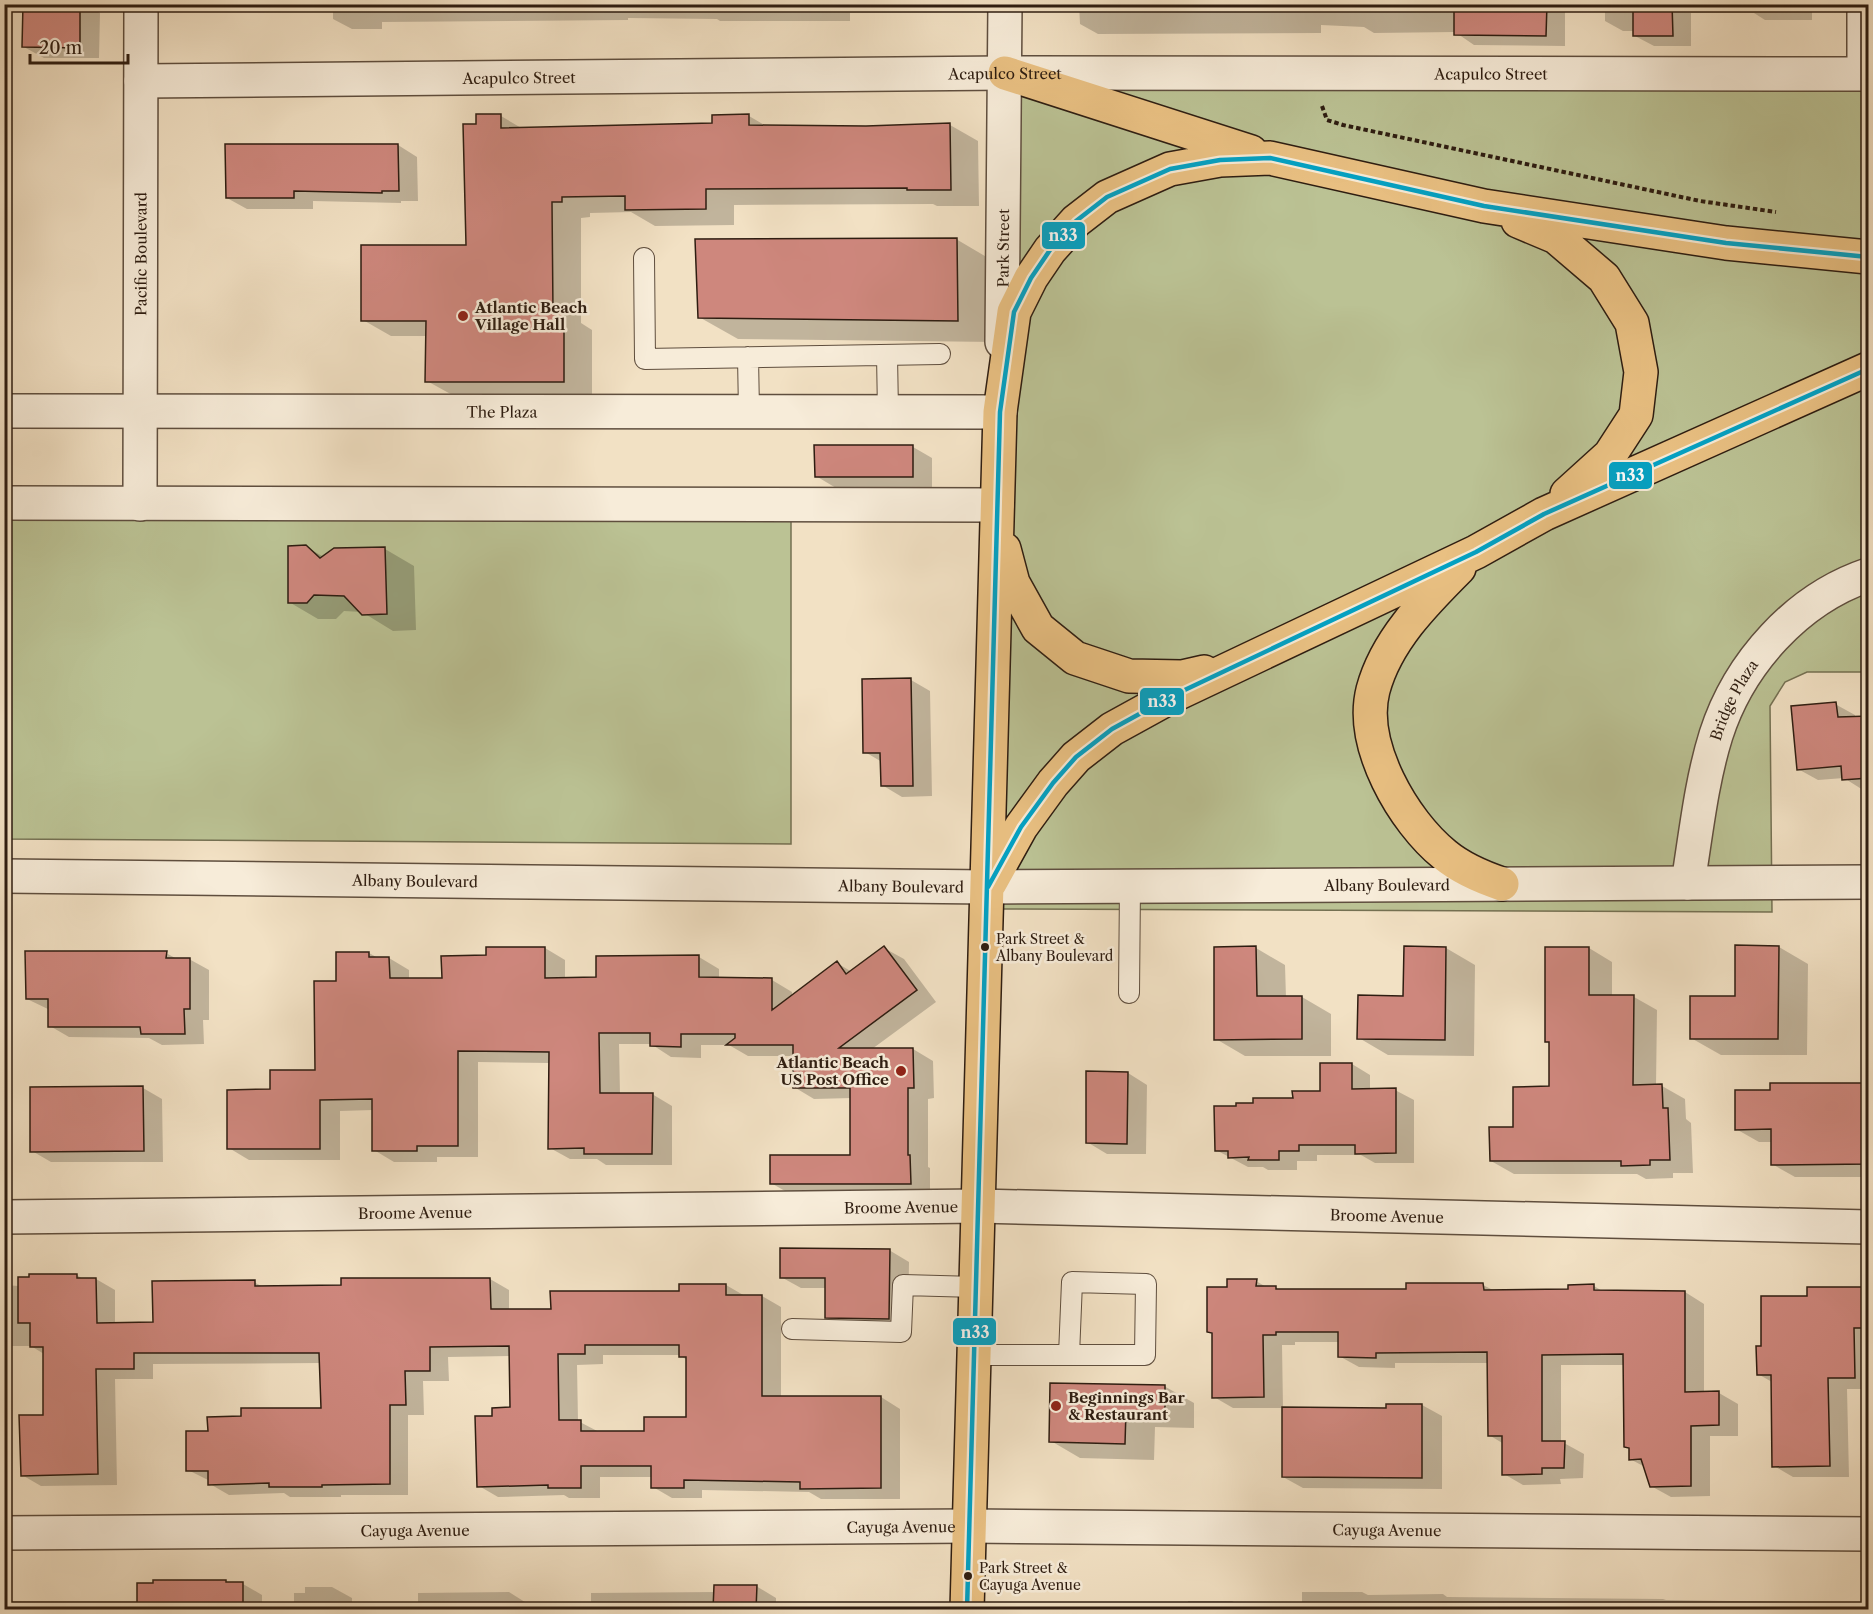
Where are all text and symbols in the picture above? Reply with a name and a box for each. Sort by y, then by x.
scale bar [30,27,128,65]
text: 20 m [39,37,83,59]
street label: Acapulco Street [947,63,1062,83]
street label: Acapulco Street [1433,64,1548,83]
street label: Acapulco Street [461,67,576,88]
street label: Pacific Boulevard [131,192,150,316]
street label: Park Street [993,208,1013,288]
line badge: n33 [1041,221,1086,250]
text: n33 [1048,225,1078,245]
place label: Atlantic Beach Village Hall [474,298,588,334]
marker: Atlantic Beach Village Hall [456,309,470,323]
street label: The Plaza [466,402,538,421]
line badge: n33 [1608,461,1653,490]
text: n33 [1615,465,1645,485]
street label: Bridge Plaza [1705,655,1762,743]
line badge: n33 [1139,687,1185,716]
text: n33 [1147,691,1177,711]
street label: Albany Boulevard [351,870,478,891]
street label: Albany Boulevard [1323,875,1450,895]
street label: Albany Boulevard [837,876,964,896]
place label: Park Street & Albany Boulevard [995,930,1114,965]
marker: Park Street & Albany Boulevard [979,941,991,953]
place label: Atlantic Beach US Post Office [776,1053,890,1089]
marker: Atlantic Beach US Post Office [894,1064,908,1078]
street label: Broome Avenue [844,1197,958,1217]
street label: Broome Avenue [358,1202,472,1223]
street label: Broome Avenue [1330,1205,1444,1226]
line badge: n33 [952,1317,997,1346]
text: n33 [960,1322,990,1342]
place label: Beginnings Bar & Restaurant [1068,1388,1186,1424]
marker: Beginnings Bar & Restaurant [1049,1399,1063,1413]
street label: Cayuga Avenue [846,1517,956,1536]
street label: Cayuga Avenue [360,1520,470,1540]
street label: Cayuga Avenue [1332,1520,1442,1540]
place label: Park Street & Cayuga Avenue [979,1559,1081,1594]
marker: Park Street & Cayuga Avenue [962,1570,974,1582]

